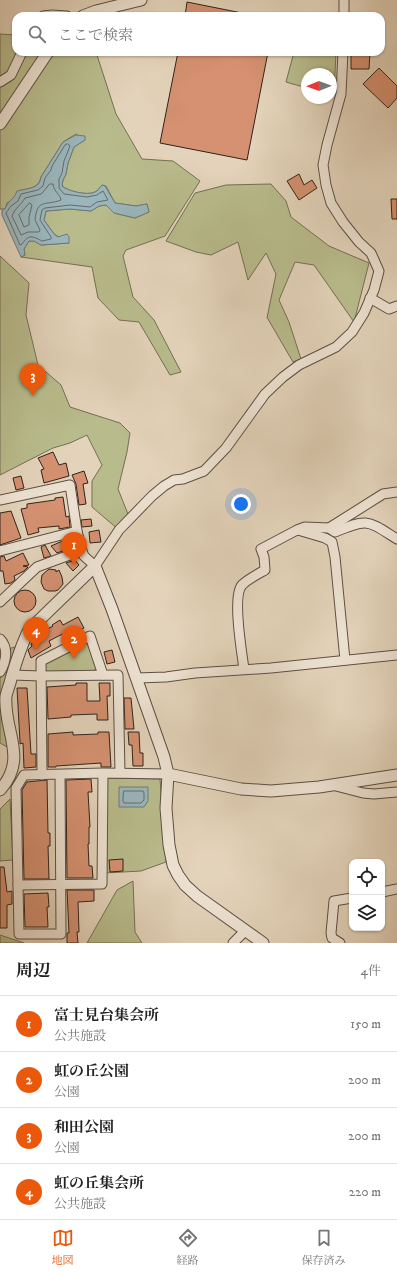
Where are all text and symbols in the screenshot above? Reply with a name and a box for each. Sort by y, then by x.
search box [12,12,385,56]
icon: search [26,23,48,45]
text: ここで検索 [58,26,133,45]
north arrow [301,68,337,104]
pin: 3 [20,363,46,396]
your location [231,494,251,514]
pin: 1 [61,532,87,565]
pin: 4 [23,617,49,650]
pin: 2 [61,626,87,659]
map controls [349,859,385,931]
button: locate [349,859,385,895]
button: layers [349,895,385,931]
text: 周辺 [16,960,50,982]
text: 4件 [361,963,381,979]
text: 富士見台集会所 [54,1006,159,1025]
text: 1 [27,1016,31,1032]
text: 150 m [350,1016,381,1032]
text: 公共施設 [54,1028,106,1044]
text: 虹の丘公園 [54,1062,129,1081]
text: 2 [26,1072,32,1088]
text: 200 m [348,1072,381,1088]
text: 公園 [54,1084,80,1100]
text: 和田公園 [54,1118,114,1137]
text: 3 [27,1128,31,1144]
text: 200 m [348,1128,381,1144]
text: 公園 [54,1140,80,1156]
text: 虹の丘集会所 [54,1174,144,1193]
text: 4 [25,1184,33,1200]
text: 220 m [349,1184,381,1200]
text: 公共施設 [54,1196,106,1212]
tab: 地図 [52,1227,74,1268]
tab: 経路 [177,1227,199,1268]
tab: 保存済み [302,1227,346,1268]

